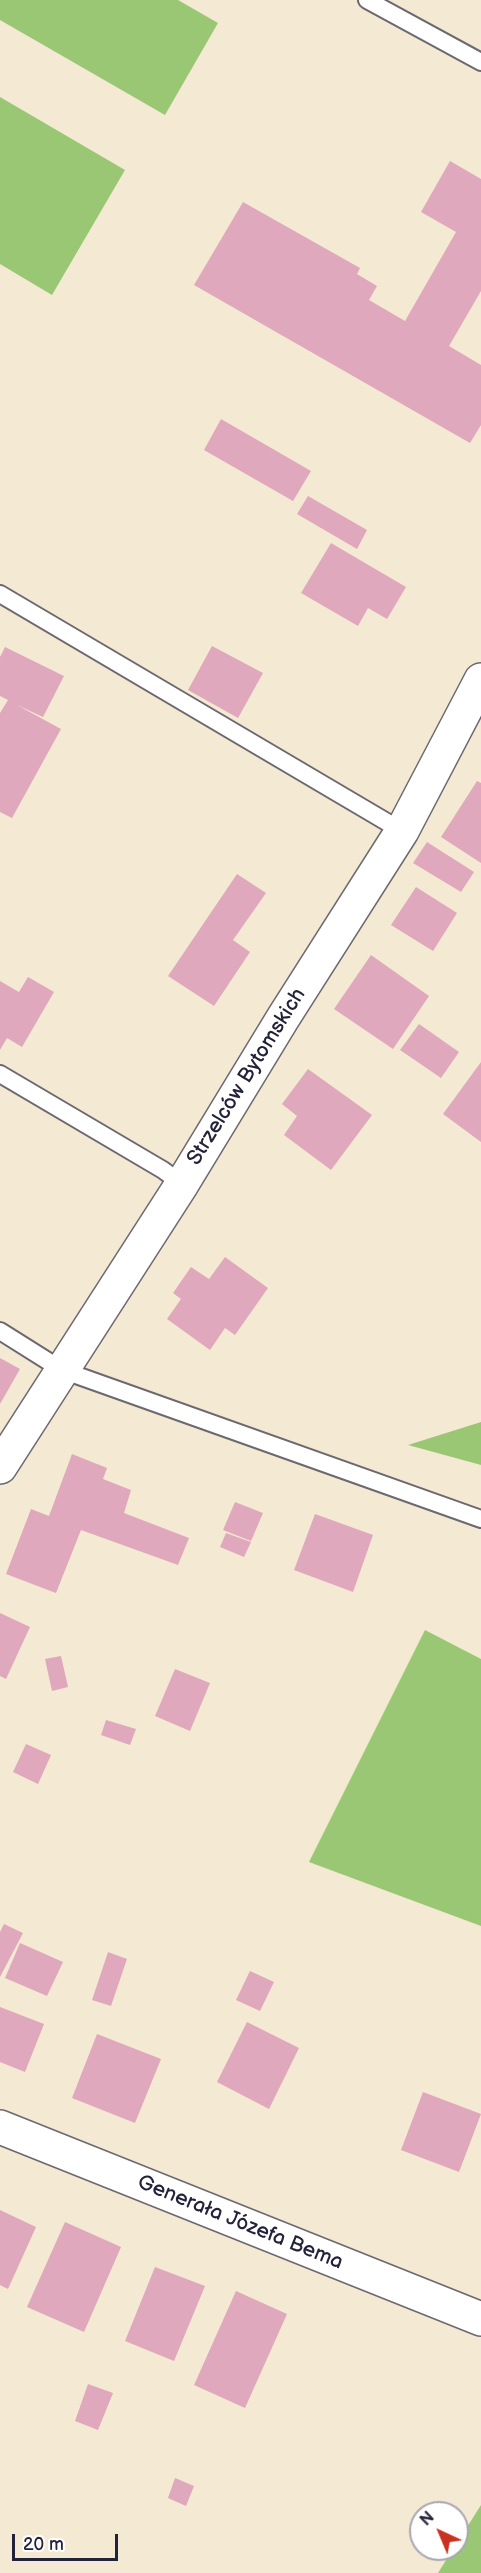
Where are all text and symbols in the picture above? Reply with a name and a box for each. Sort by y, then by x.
street label: Strzelców Bytomskich [182,984,312,1170]
street label: Generała Józefa Bema [134,2170,346,2276]
north arrow [409,2501,469,2561]
text: N [417,2508,438,2530]
scale bar [15,2522,122,2560]
text: 20 m [23,2534,64,2555]

